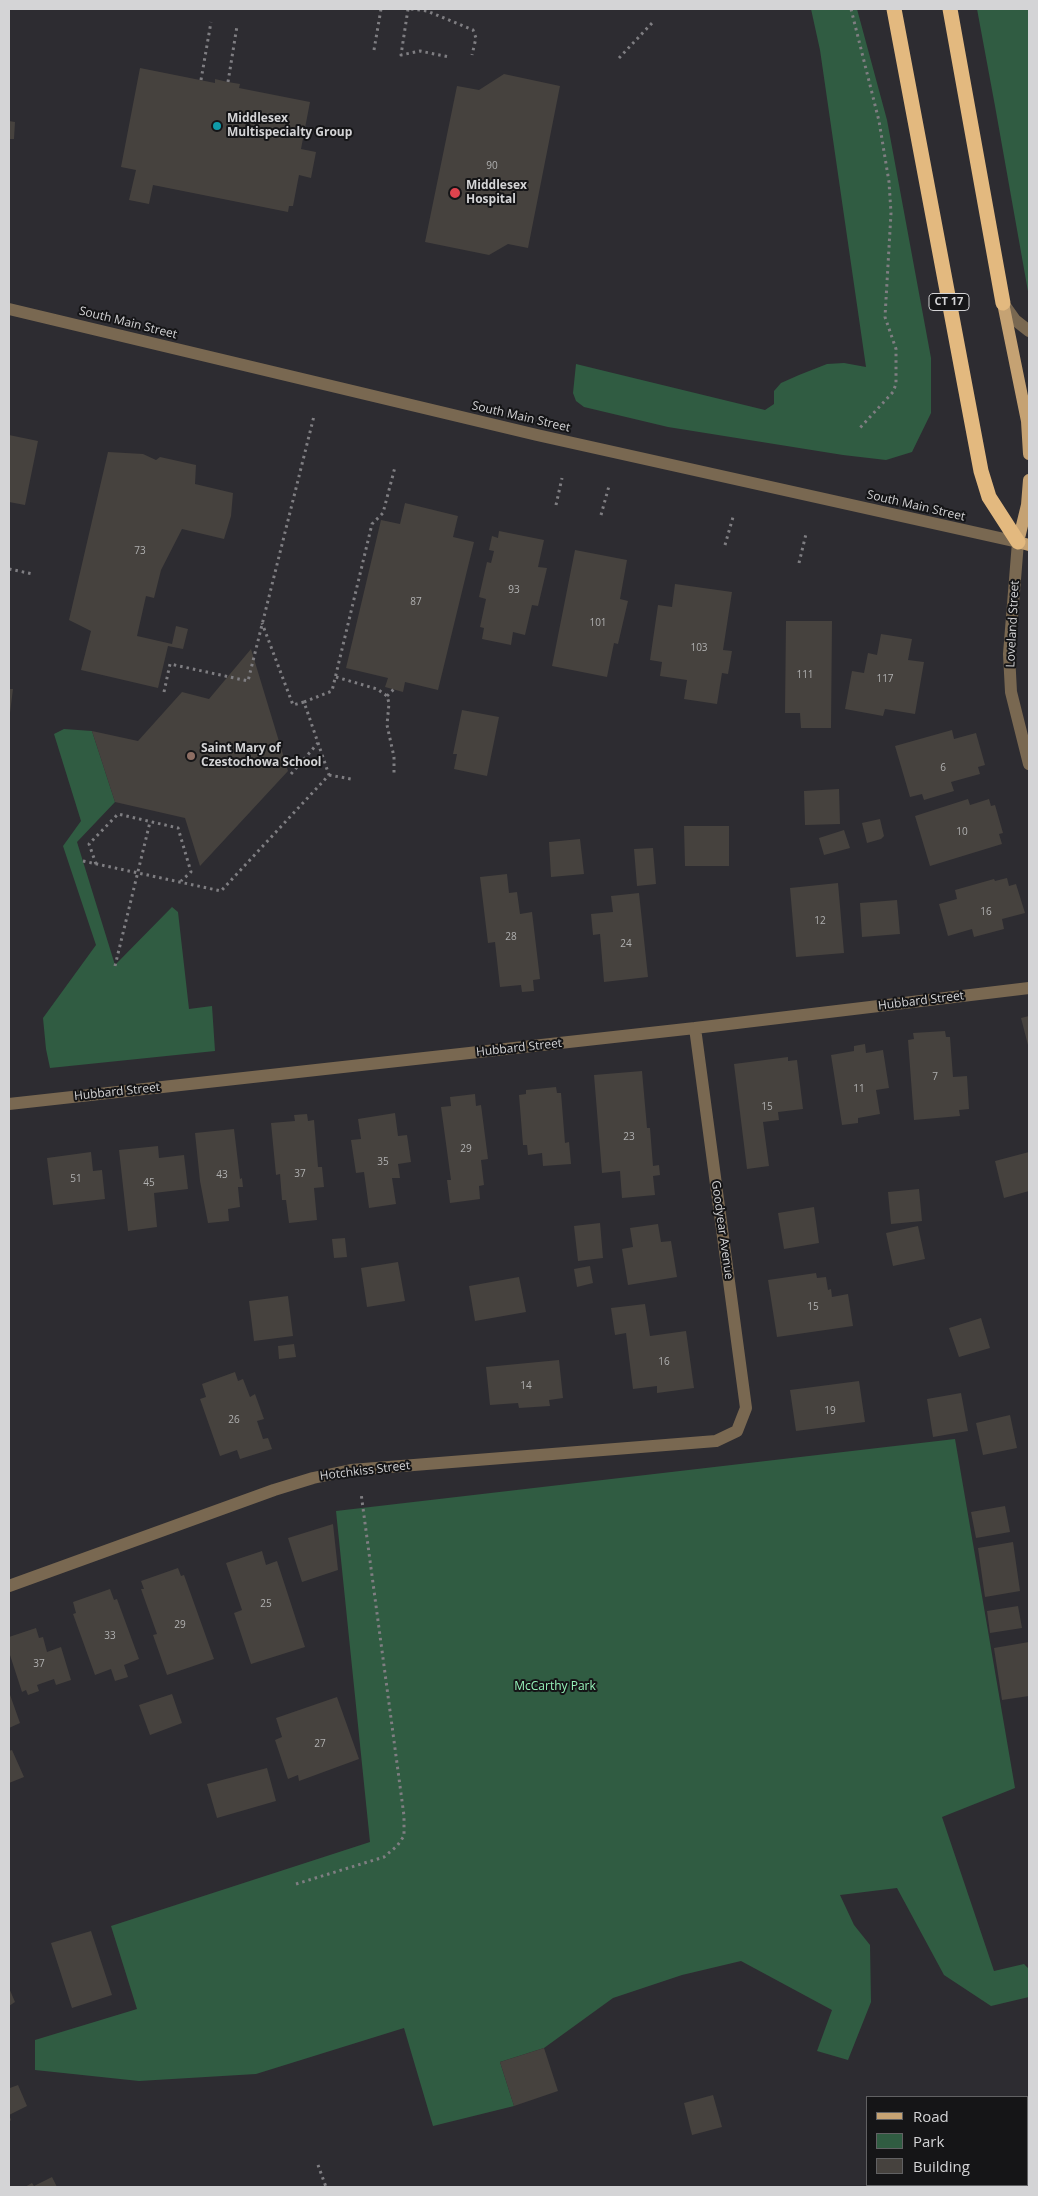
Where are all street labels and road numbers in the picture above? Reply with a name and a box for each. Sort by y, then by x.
road number: CT 17 [929,294,969,310]
street label: South Main Street [78,304,178,342]
street label: South Main Street [470,399,572,435]
street label: South Main Street [865,488,967,524]
street label: Loveland Street [1004,580,1022,668]
street label: Hubbard Street [877,989,965,1013]
street label: Hubbard Street [475,1036,563,1060]
street label: Hubbard Street [73,1080,161,1104]
street label: Goodyear Avenue [708,1180,736,1280]
street label: Hotchkiss Street [319,1458,411,1484]

